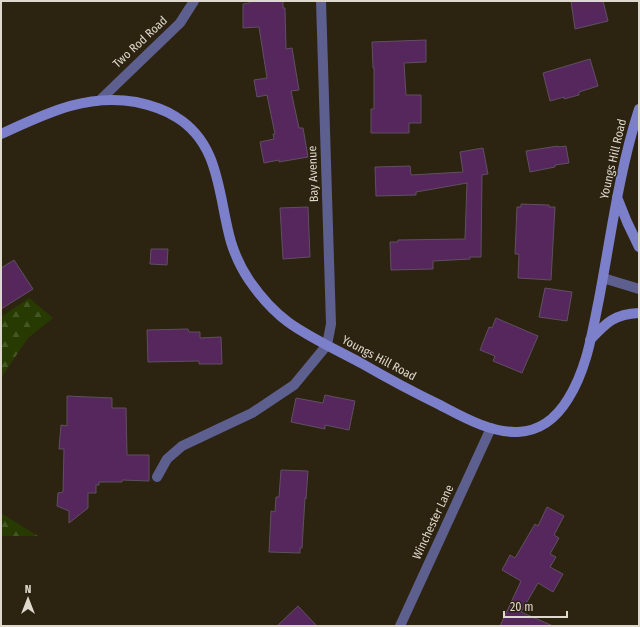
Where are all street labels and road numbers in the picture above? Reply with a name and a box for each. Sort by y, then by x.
street label: Two Rod Road [110,13,170,71]
street label: Youngs Hill Road [597,117,629,201]
street label: Bay Avenue [305,145,321,202]
street label: Youngs Hill Road [340,333,418,383]
street label: Winchester Lane [410,482,456,562]

